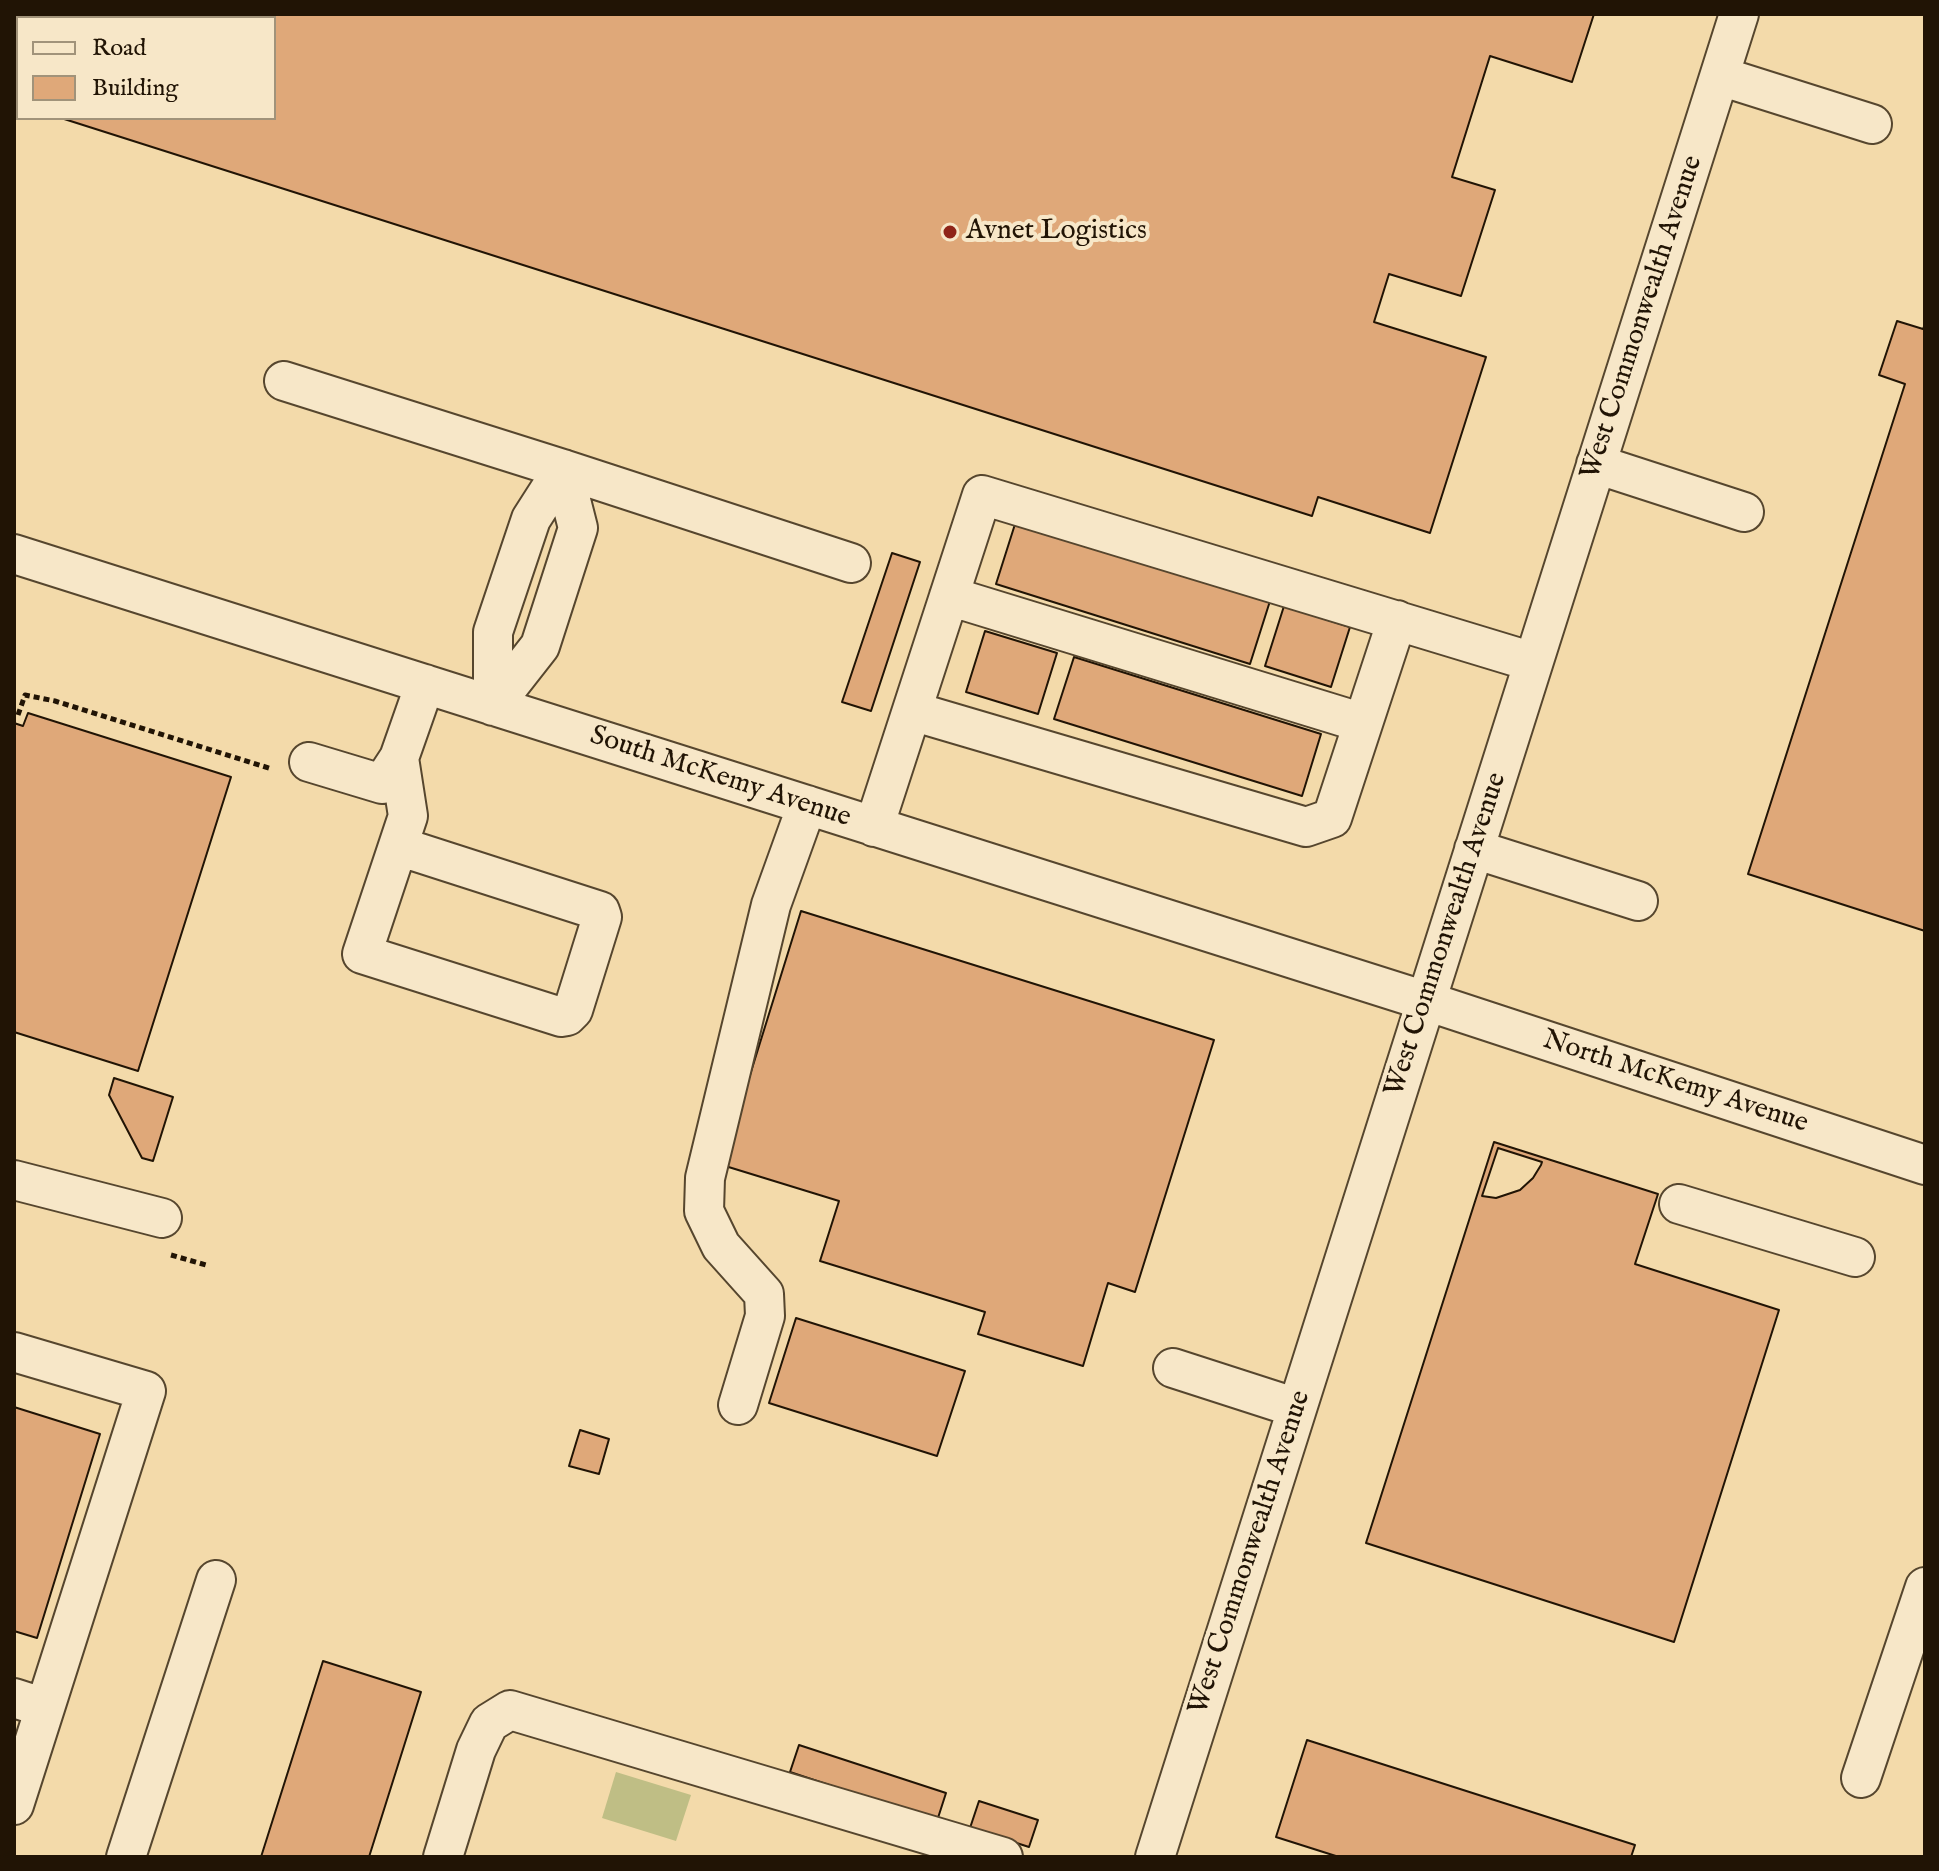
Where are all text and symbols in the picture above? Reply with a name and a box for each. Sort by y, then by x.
legend [16,16,276,120]
text: Road [92,33,146,64]
text: Building [92,73,178,104]
street label: West Commonwealth Avenue [1575,152,1711,484]
place label: Avnet Logistics [966,215,1147,249]
marker: Avnet Logistics [941,223,959,241]
street label: South McKemy Avenue [585,720,855,836]
street label: West Commonwealth Avenue [1379,769,1515,1101]
street label: North McKemy Avenue [1538,1024,1812,1142]
street label: West Commonwealth Avenue [1183,1387,1319,1719]

